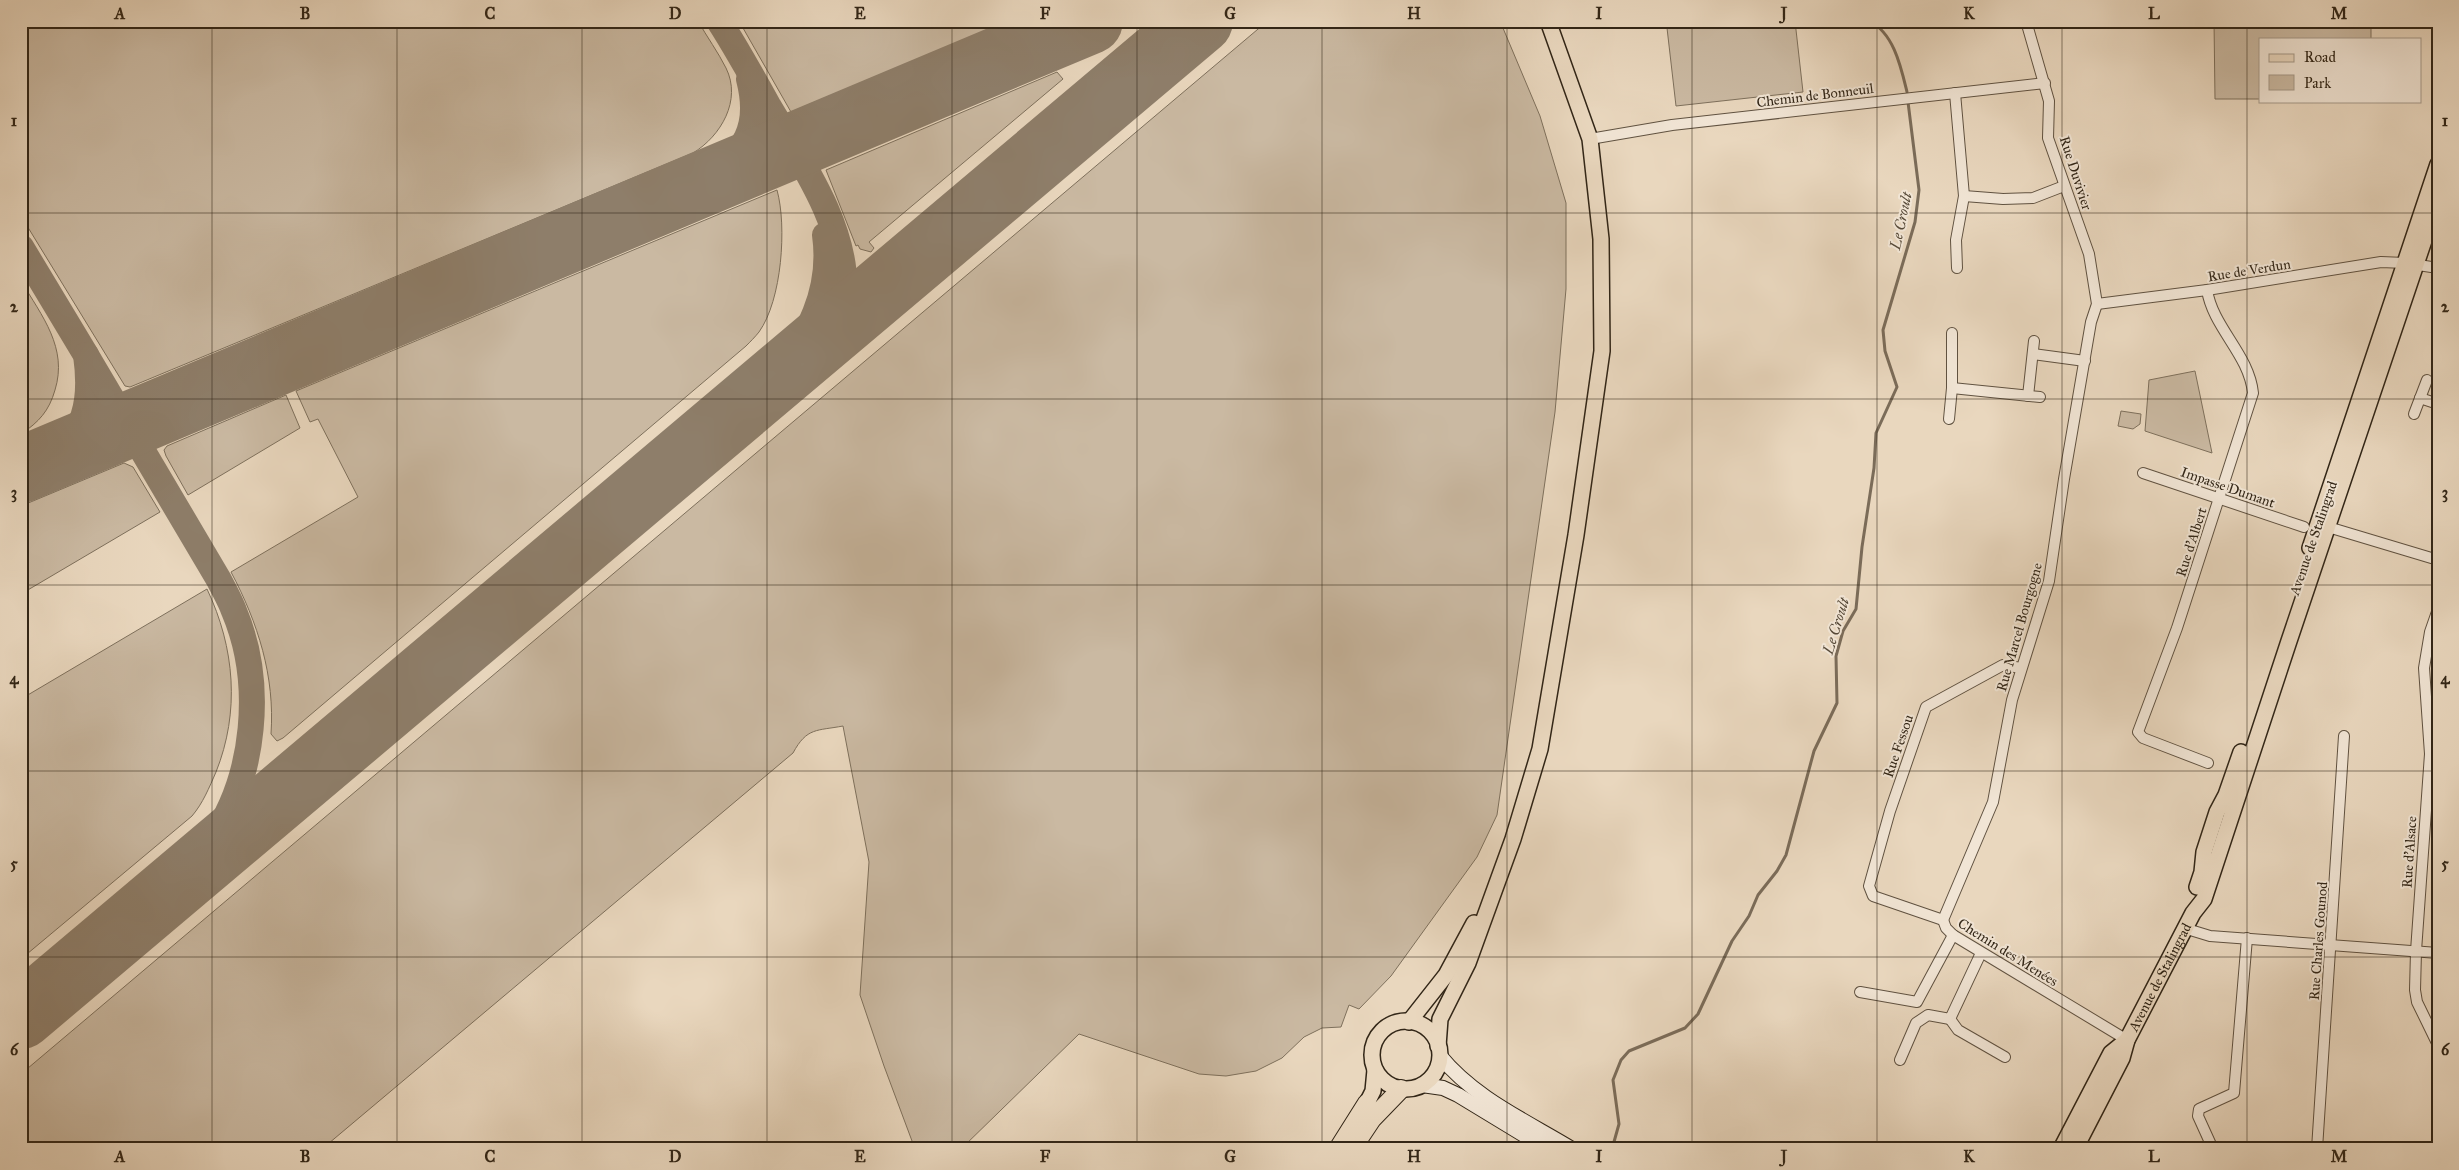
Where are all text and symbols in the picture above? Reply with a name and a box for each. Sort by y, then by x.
text: A [114,4,126,23]
text: B [300,4,310,23]
text: C [485,4,496,23]
text: D [669,4,682,23]
text: E [854,4,866,23]
text: F [1040,4,1051,23]
text: G [1224,4,1236,23]
text: H [1407,4,1421,23]
text: I [1596,4,1603,23]
text: J [1779,4,1788,24]
text: K [1963,4,1975,23]
text: L [2148,4,2160,23]
text: M [2331,4,2348,23]
legend [2259,38,2422,102]
text: Road [2304,48,2336,66]
text: Park [2304,74,2331,92]
street label: Chemin de Bonneuil [1756,80,1875,111]
text: 1 [11,111,18,130]
text: 1 [2442,111,2449,130]
street label: Rue Duvivier [2056,134,2096,213]
water label: Le Croult [1886,189,1916,252]
street label: Rue de Verdun [2206,255,2292,285]
text: 2 [10,297,19,316]
text: 2 [2441,297,2450,316]
street label: Impasse Dumant [2179,463,2277,512]
street label: Avenue de Stalingrad [2286,479,2341,599]
text: 3 [11,483,17,503]
text: 3 [2442,483,2448,503]
street label: Rue d'Albert [2172,505,2211,579]
street label: Rue Marcel Bourgogne [1993,561,2046,693]
water label: Le Croult [1819,594,1853,657]
text: 4 [10,669,20,689]
text: 4 [2441,669,2451,689]
street label: Rue Fessou [1880,712,1917,780]
street label: Rue d'Alsace [2399,815,2420,889]
text: 5 [10,854,18,873]
text: 5 [2441,854,2449,873]
street label: Rue Charles Gounod [2306,881,2331,1001]
street label: Chemin des Menées [1955,915,2061,990]
street label: Avenue de Stalingrad [2124,920,2195,1035]
text: 6 [10,1040,19,1059]
text: 6 [2441,1040,2450,1059]
text: A [114,1147,126,1166]
text: B [300,1147,310,1166]
text: C [485,1147,496,1166]
text: D [669,1147,682,1166]
text: E [854,1147,866,1166]
text: F [1040,1147,1051,1166]
text: G [1224,1147,1236,1166]
text: H [1407,1147,1421,1166]
text: I [1596,1147,1603,1166]
text: J [1779,1147,1788,1167]
text: K [1963,1147,1975,1166]
text: L [2148,1147,2160,1166]
text: M [2331,1147,2348,1166]

